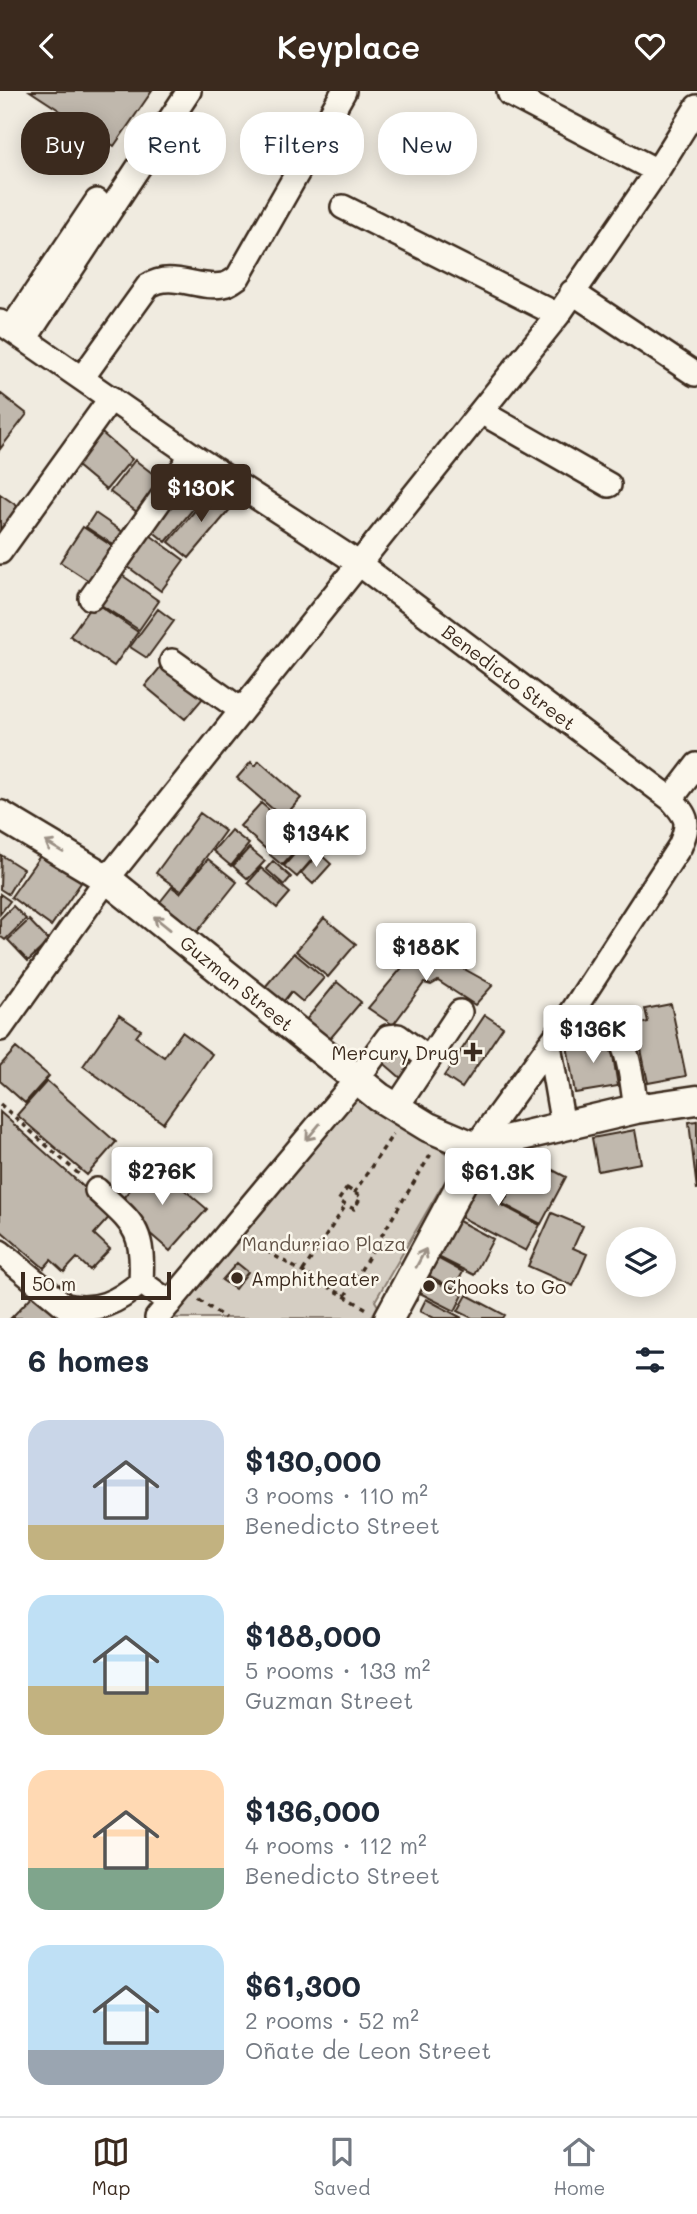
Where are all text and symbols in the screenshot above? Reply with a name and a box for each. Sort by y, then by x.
text: Keyplace [277,25,420,67]
icon: back [28,27,66,65]
icon: heart [631,27,669,65]
chip: Buy [21,112,110,175]
chip: Rent [124,112,226,175]
chip: Filters [240,112,364,175]
chip: New [378,112,477,175]
pin: $130K [152,465,250,524]
text: $130K [167,472,235,502]
street label: Benedicto Street [437,619,581,735]
pin: $134K [267,809,365,869]
text: $134K [282,817,350,847]
one-way arrow [44,840,64,854]
one-way arrow [154,915,172,931]
pin: $188K [377,923,475,983]
street label: Guzman Street [175,930,299,1036]
text: $188K [392,931,460,961]
pin: $136K [544,1005,642,1065]
text: $136K [559,1013,627,1043]
place label: Mercury Drug [331,1040,459,1065]
marker: Mercury Drug [465,1044,481,1060]
one-way arrow [306,1122,321,1140]
pin: $276K [113,1147,211,1207]
pin: $61.3K [441,1149,555,1208]
text: $276K [128,1155,196,1185]
text: $61.3K [461,1156,535,1186]
map controls [606,1227,676,1297]
button: layers [606,1227,676,1297]
park label: Mandurriao Plaza [242,1231,406,1256]
one-way arrow [415,1248,428,1269]
place label: Amphitheater [251,1266,380,1291]
scale bar [21,1269,172,1301]
marker: Amphitheater [229,1270,245,1286]
text: 50 m [32,1271,76,1296]
place label: Chooks to Go [443,1274,566,1299]
marker: Chooks to Go [421,1278,437,1294]
text: 6 homes [28,1340,149,1380]
icon: filters [631,1341,669,1379]
text: $130,000 [245,1440,381,1480]
icon: home [84,1448,168,1532]
text: 3 rooms · 110 m² [245,1480,428,1510]
text: Benedicto Street [245,1510,440,1540]
text: $188,000 [245,1615,381,1655]
icon: home [84,1623,168,1707]
text: 5 rooms · 133 m² [245,1655,430,1685]
text: Guzman Street [245,1685,413,1715]
text: $136,000 [245,1790,380,1830]
icon: home [84,1798,168,1882]
text: 4 rooms · 112 m² [245,1830,427,1860]
text: Benedicto Street [245,1860,440,1890]
text: $61,300 [245,1965,361,2005]
icon: home [84,1973,168,2057]
text: 2 rooms · 52 m² [245,2005,419,2035]
text: Oñate de Leon Street [245,2035,491,2065]
tab: Map [92,2133,130,2200]
tab: Saved [314,2133,370,2200]
tab: Home [554,2133,605,2200]

